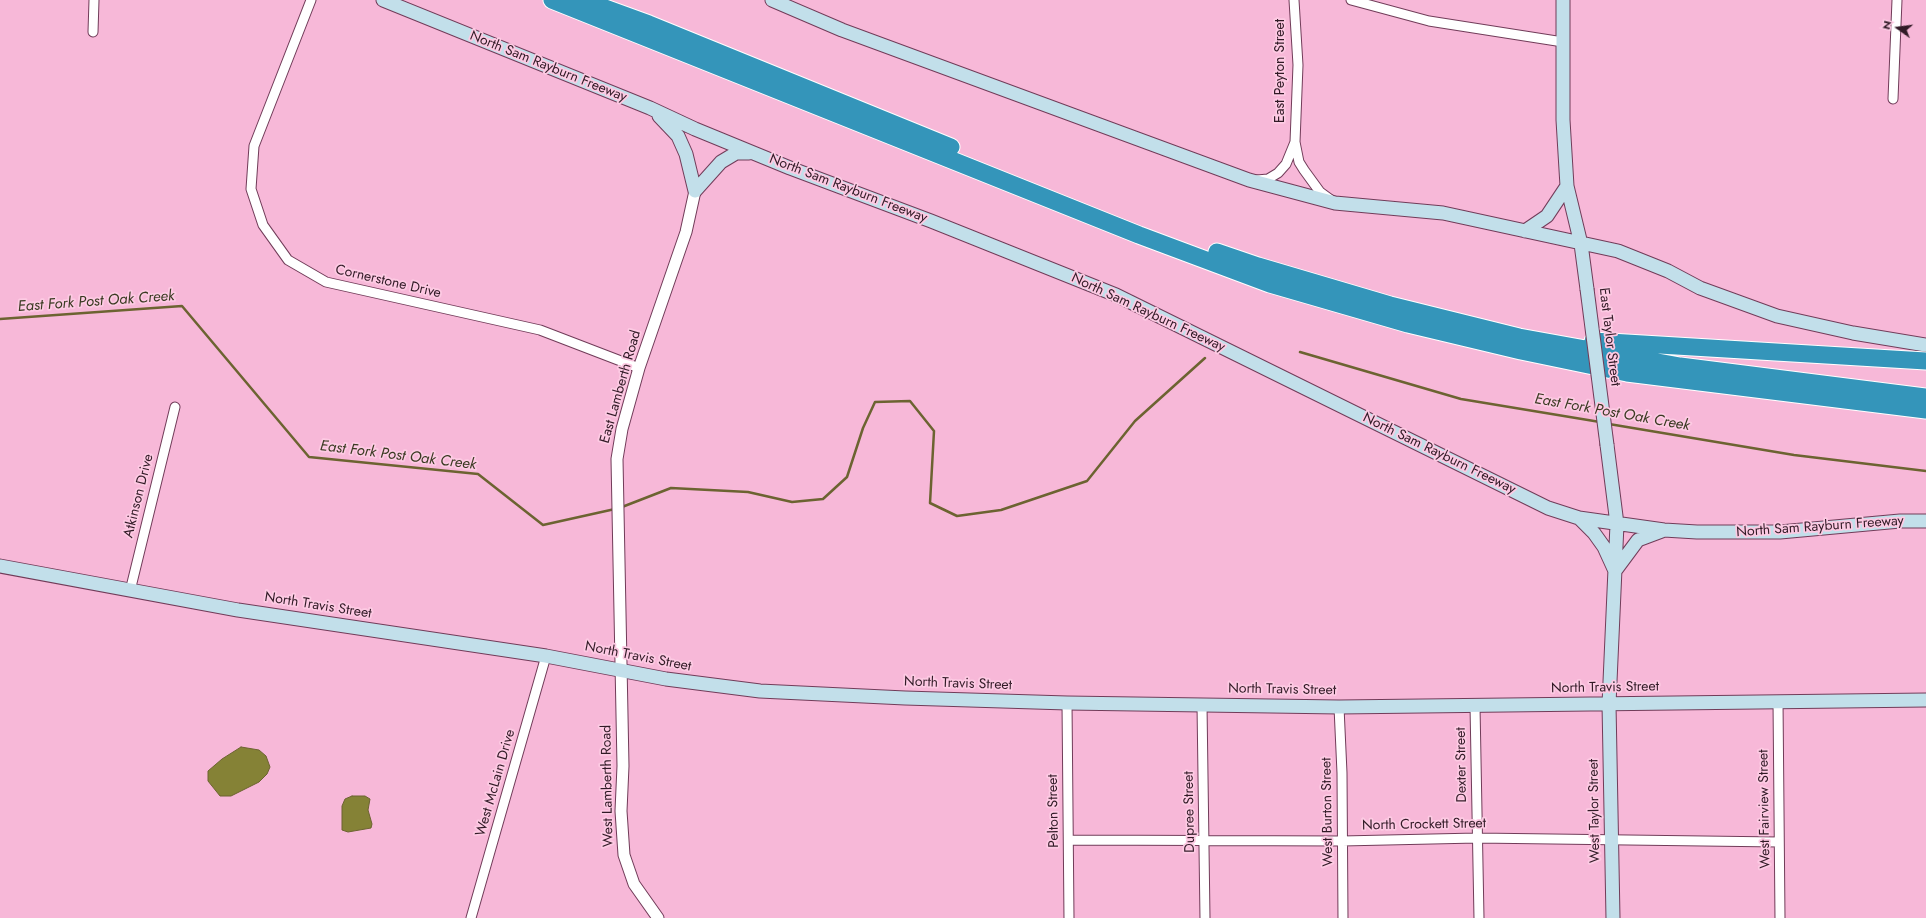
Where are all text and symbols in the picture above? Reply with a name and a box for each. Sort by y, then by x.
north arrow [1878,8,1918,48]
street label: East Peyton Street [1273,19,1289,123]
text: N [1878,19,1895,31]
street label: North Sam Rayburn Freeway [467,28,629,106]
street label: North Sam Rayburn Freeway [767,151,929,227]
street label: Cornerstone Drive [334,262,442,302]
street label: North Sam Rayburn Freeway [1068,270,1228,356]
street label: East Taylor Street [1595,287,1623,387]
water label: East Fork Post Oak Creek [17,288,175,316]
street label: East Lamberth Road [597,329,645,445]
water label: East Fork Post Oak Creek [1533,390,1691,436]
street label: North Sam Rayburn Freeway [1360,410,1518,498]
water label: East Fork Post Oak Creek [319,437,477,475]
street label: Atkinson Drive [120,452,158,540]
street label: North Sam Rayburn Freeway [1736,513,1904,541]
street label: North Travis Street [263,589,373,623]
street label: North Travis Street [583,638,693,676]
street label: North Travis Street [904,674,1012,694]
street label: North Travis Street [1551,679,1659,697]
street label: North Travis Street [1228,681,1336,699]
street label: West Lamberth Road [599,725,617,847]
street label: Dexter Street [1453,727,1471,803]
street label: West McLain Drive [473,728,519,838]
street label: West Fairview Street [1756,749,1774,869]
street label: West Burton Street [1319,757,1337,867]
street label: West Taylor Street [1586,759,1604,863]
street label: Dupree Street [1181,771,1199,853]
street label: Pelton Street [1045,774,1063,848]
street label: North Crockett Street [1362,816,1486,834]

